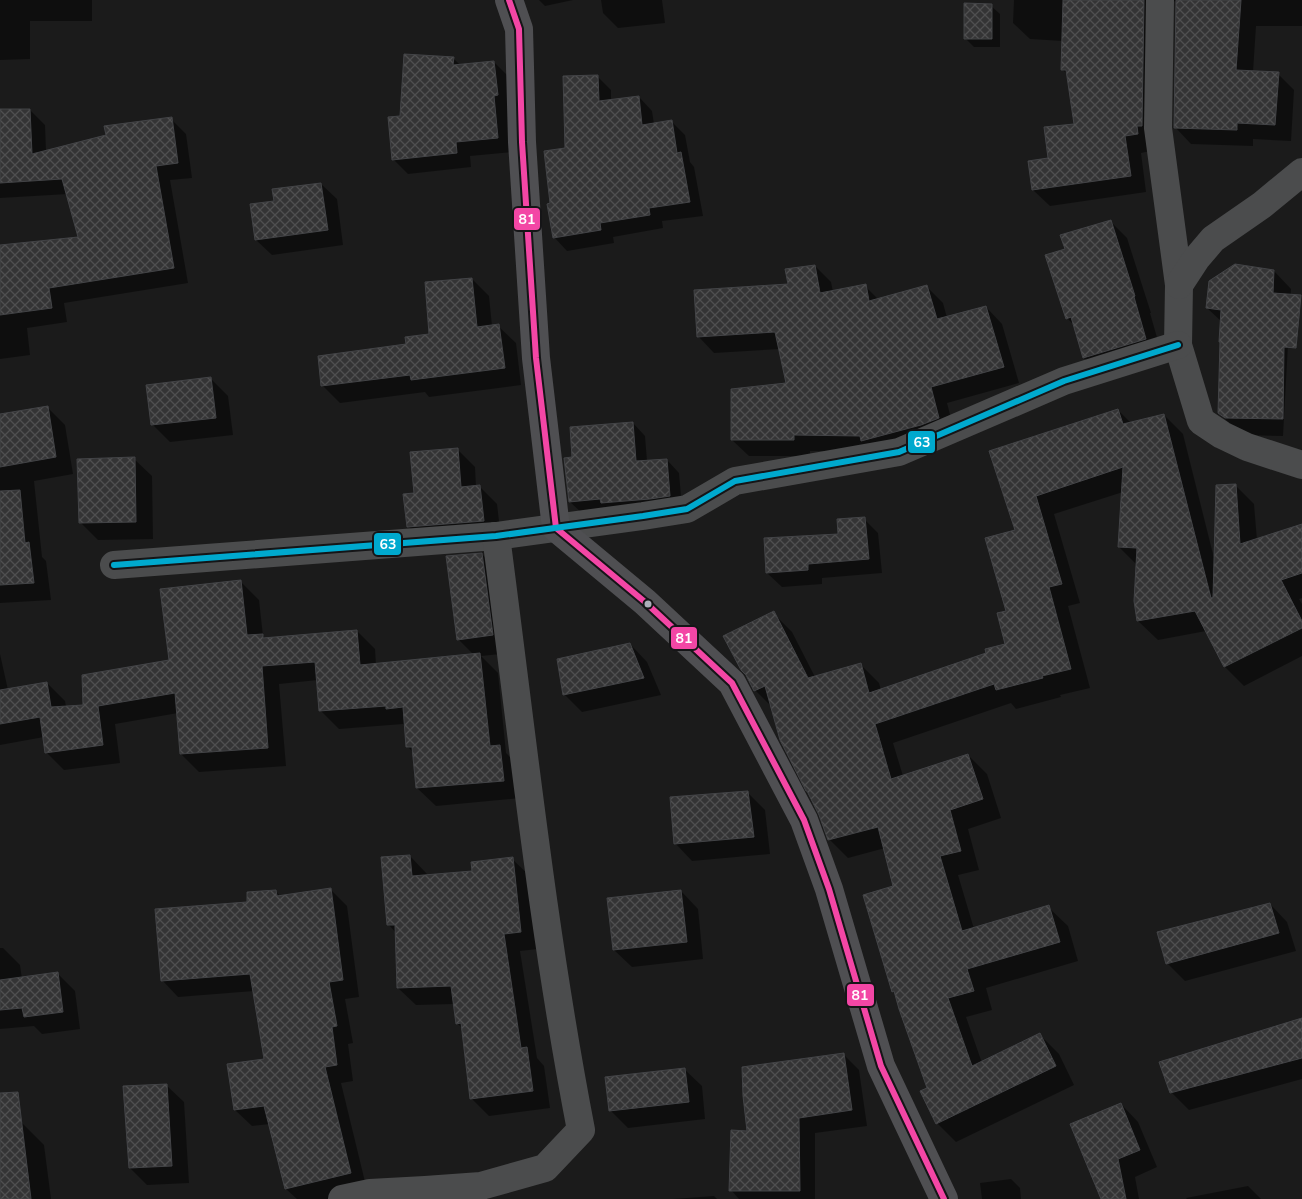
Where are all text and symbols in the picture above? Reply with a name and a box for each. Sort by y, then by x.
line badge: 81 [513,207,541,231]
text: 81 [519,210,535,229]
line badge: 63 [907,430,936,454]
text: 63 [914,433,930,452]
line badge: 63 [373,532,402,556]
text: 63 [380,535,396,554]
unlabelled marker [643,599,653,609]
line badge: 81 [670,626,698,650]
text: 81 [676,629,692,648]
line badge: 81 [846,983,875,1007]
text: 81 [852,986,868,1005]

